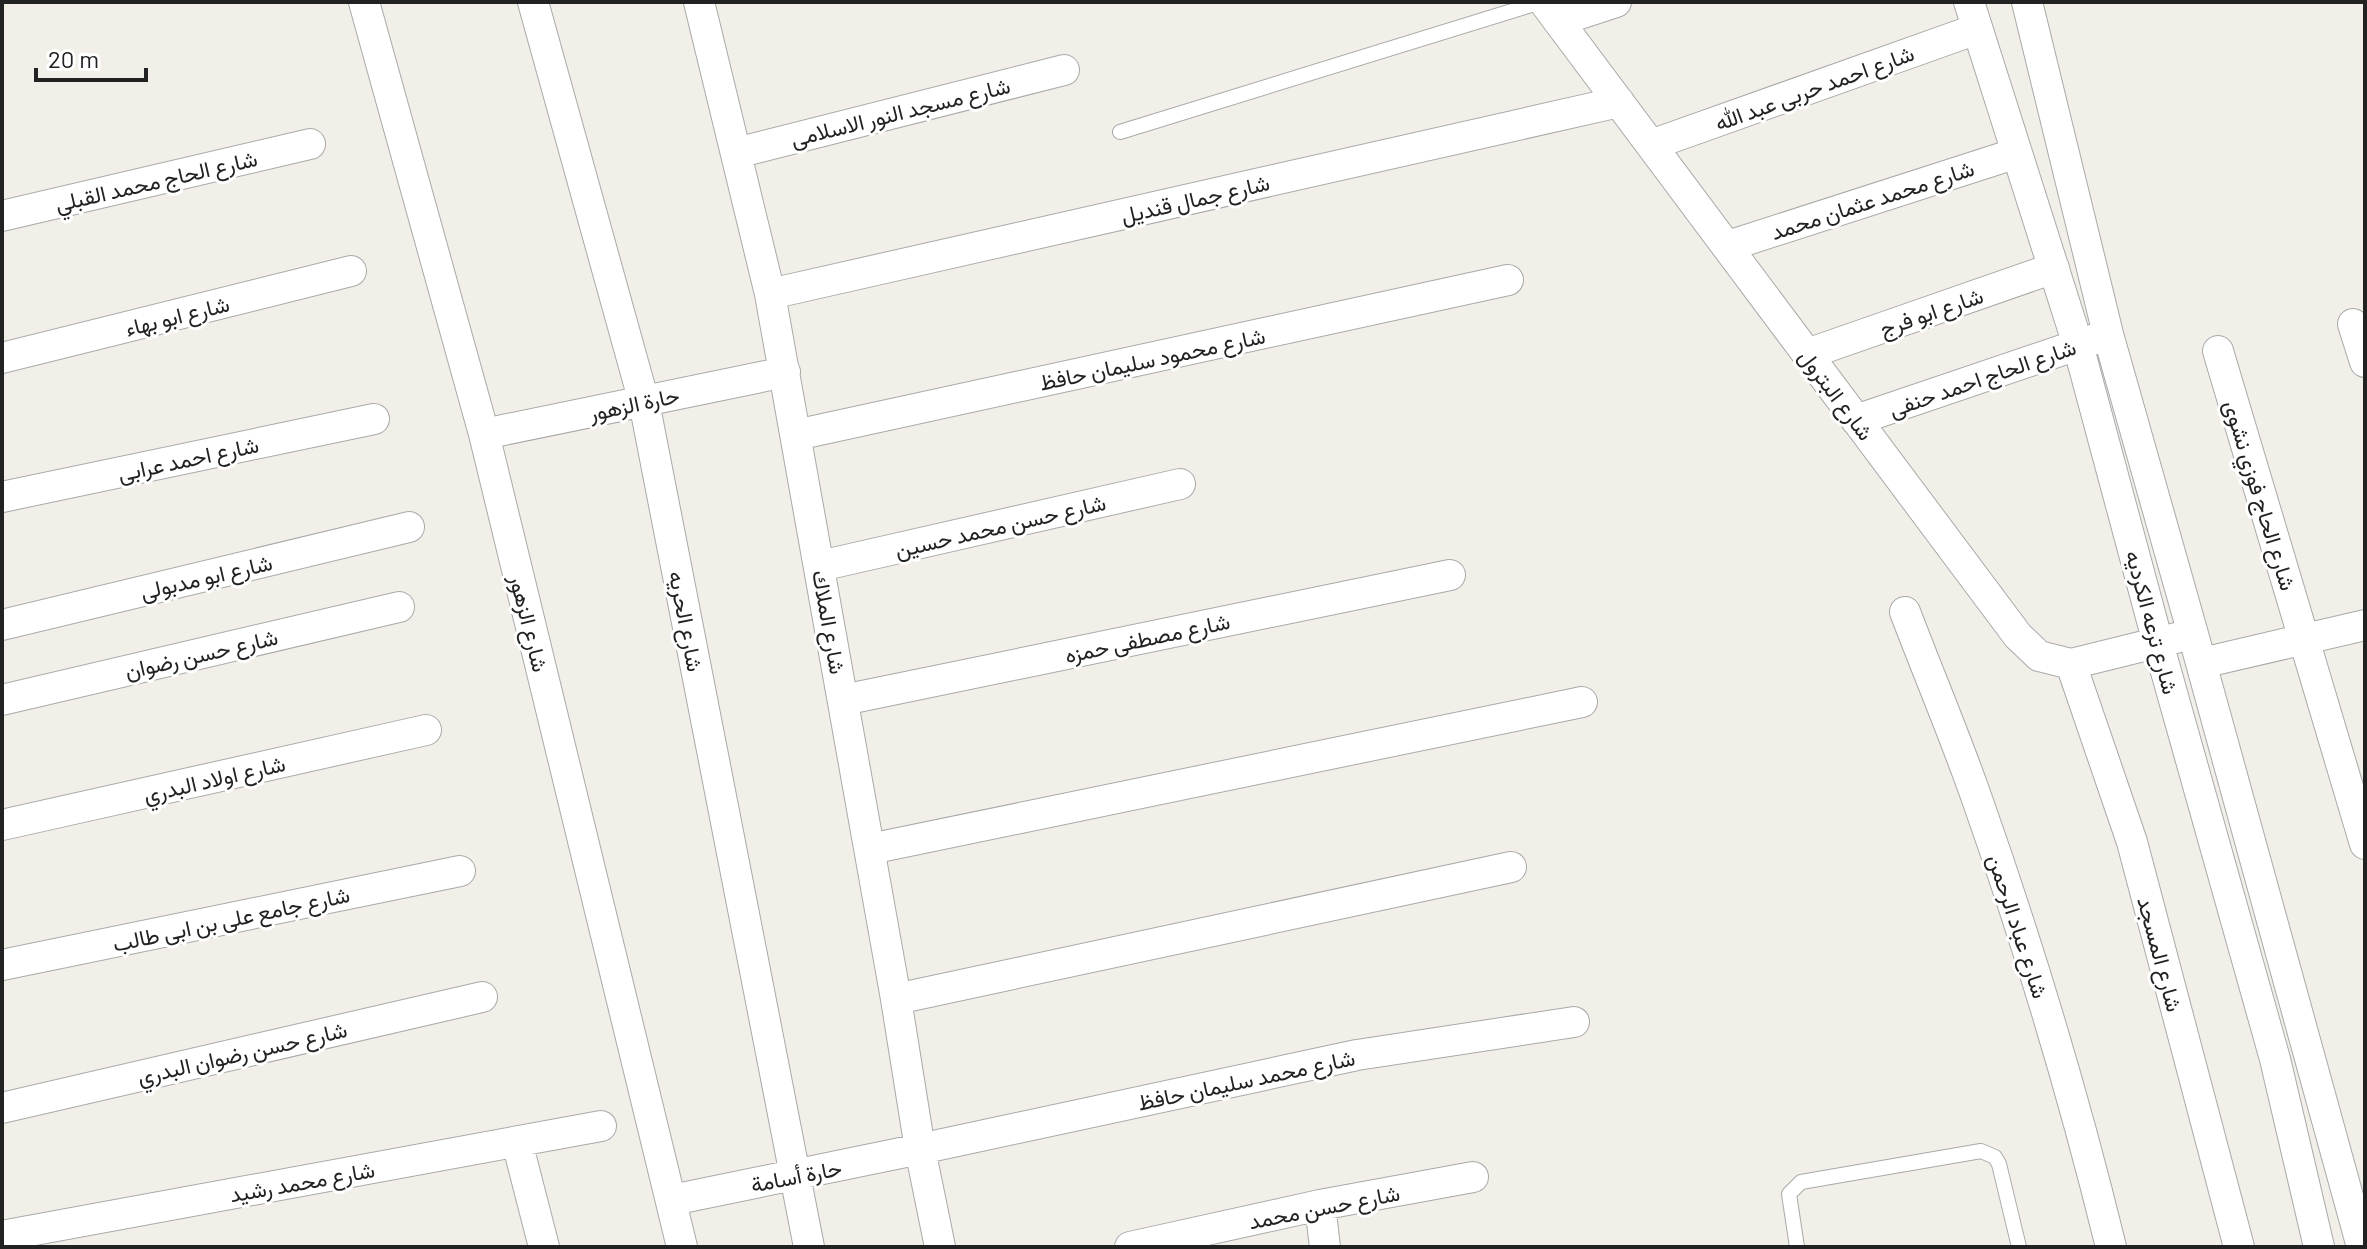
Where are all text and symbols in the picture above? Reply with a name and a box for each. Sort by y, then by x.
scale bar [36,32,146,82]
street label: شارع احمد حربى عبد الله [1711,39,1918,138]
text: 20 m [48,44,99,73]
street label: شارع مسجد النور الاسلامى [788,71,1013,154]
street label: شارع الحاج محمد القبلي [52,144,261,223]
street label: شارع محمد عثمان محمد [1767,154,1978,247]
street label: شارع جمال قنديل [1118,168,1273,231]
street label: شارع ابو فرج [1876,281,1987,344]
street label: شارع ابو بهاء [122,289,233,343]
street label: شارع محمود سليمان حافظ [1037,321,1268,398]
street label: شارع الحاج احمد حنفى [1885,333,2080,424]
street label: شارع البترول [1792,343,1880,447]
street label: حارة الزهور [585,381,682,427]
street label: شارع الحاج فوزي نشوى [2213,397,2302,595]
street label: شارع احمد عرابى [115,430,262,489]
street label: شارع حسن محمد حسين [892,488,1109,565]
street label: شارع ترعه الكرديه [2118,547,2185,697]
street label: شارع ابو مدبولى [137,548,275,607]
street label: شارع الملاك [805,568,852,677]
street label: شارع الحريه [662,569,709,674]
street label: شارع الزهور [502,571,555,675]
street label: شارع مصطفى حمزه [1062,607,1233,670]
street label: شارع حسن رضوان [122,623,281,686]
street label: شارع اولاد البدري [141,749,289,814]
street label: شارع عباد الرحمن [1981,851,2055,1002]
street label: شارع جامع على بن ابى طالب [110,880,352,959]
street label: شارع المسجد [2130,894,2189,1015]
street label: شارع حسن رضوان البدري [135,1015,351,1096]
street label: شارع محمد سليمان حافظ [1135,1043,1358,1118]
street label: حارة أسامة [748,1153,844,1199]
street label: شارع محمد رشيد [227,1155,377,1210]
street label: شارع حسن محمد [1246,1179,1402,1236]

